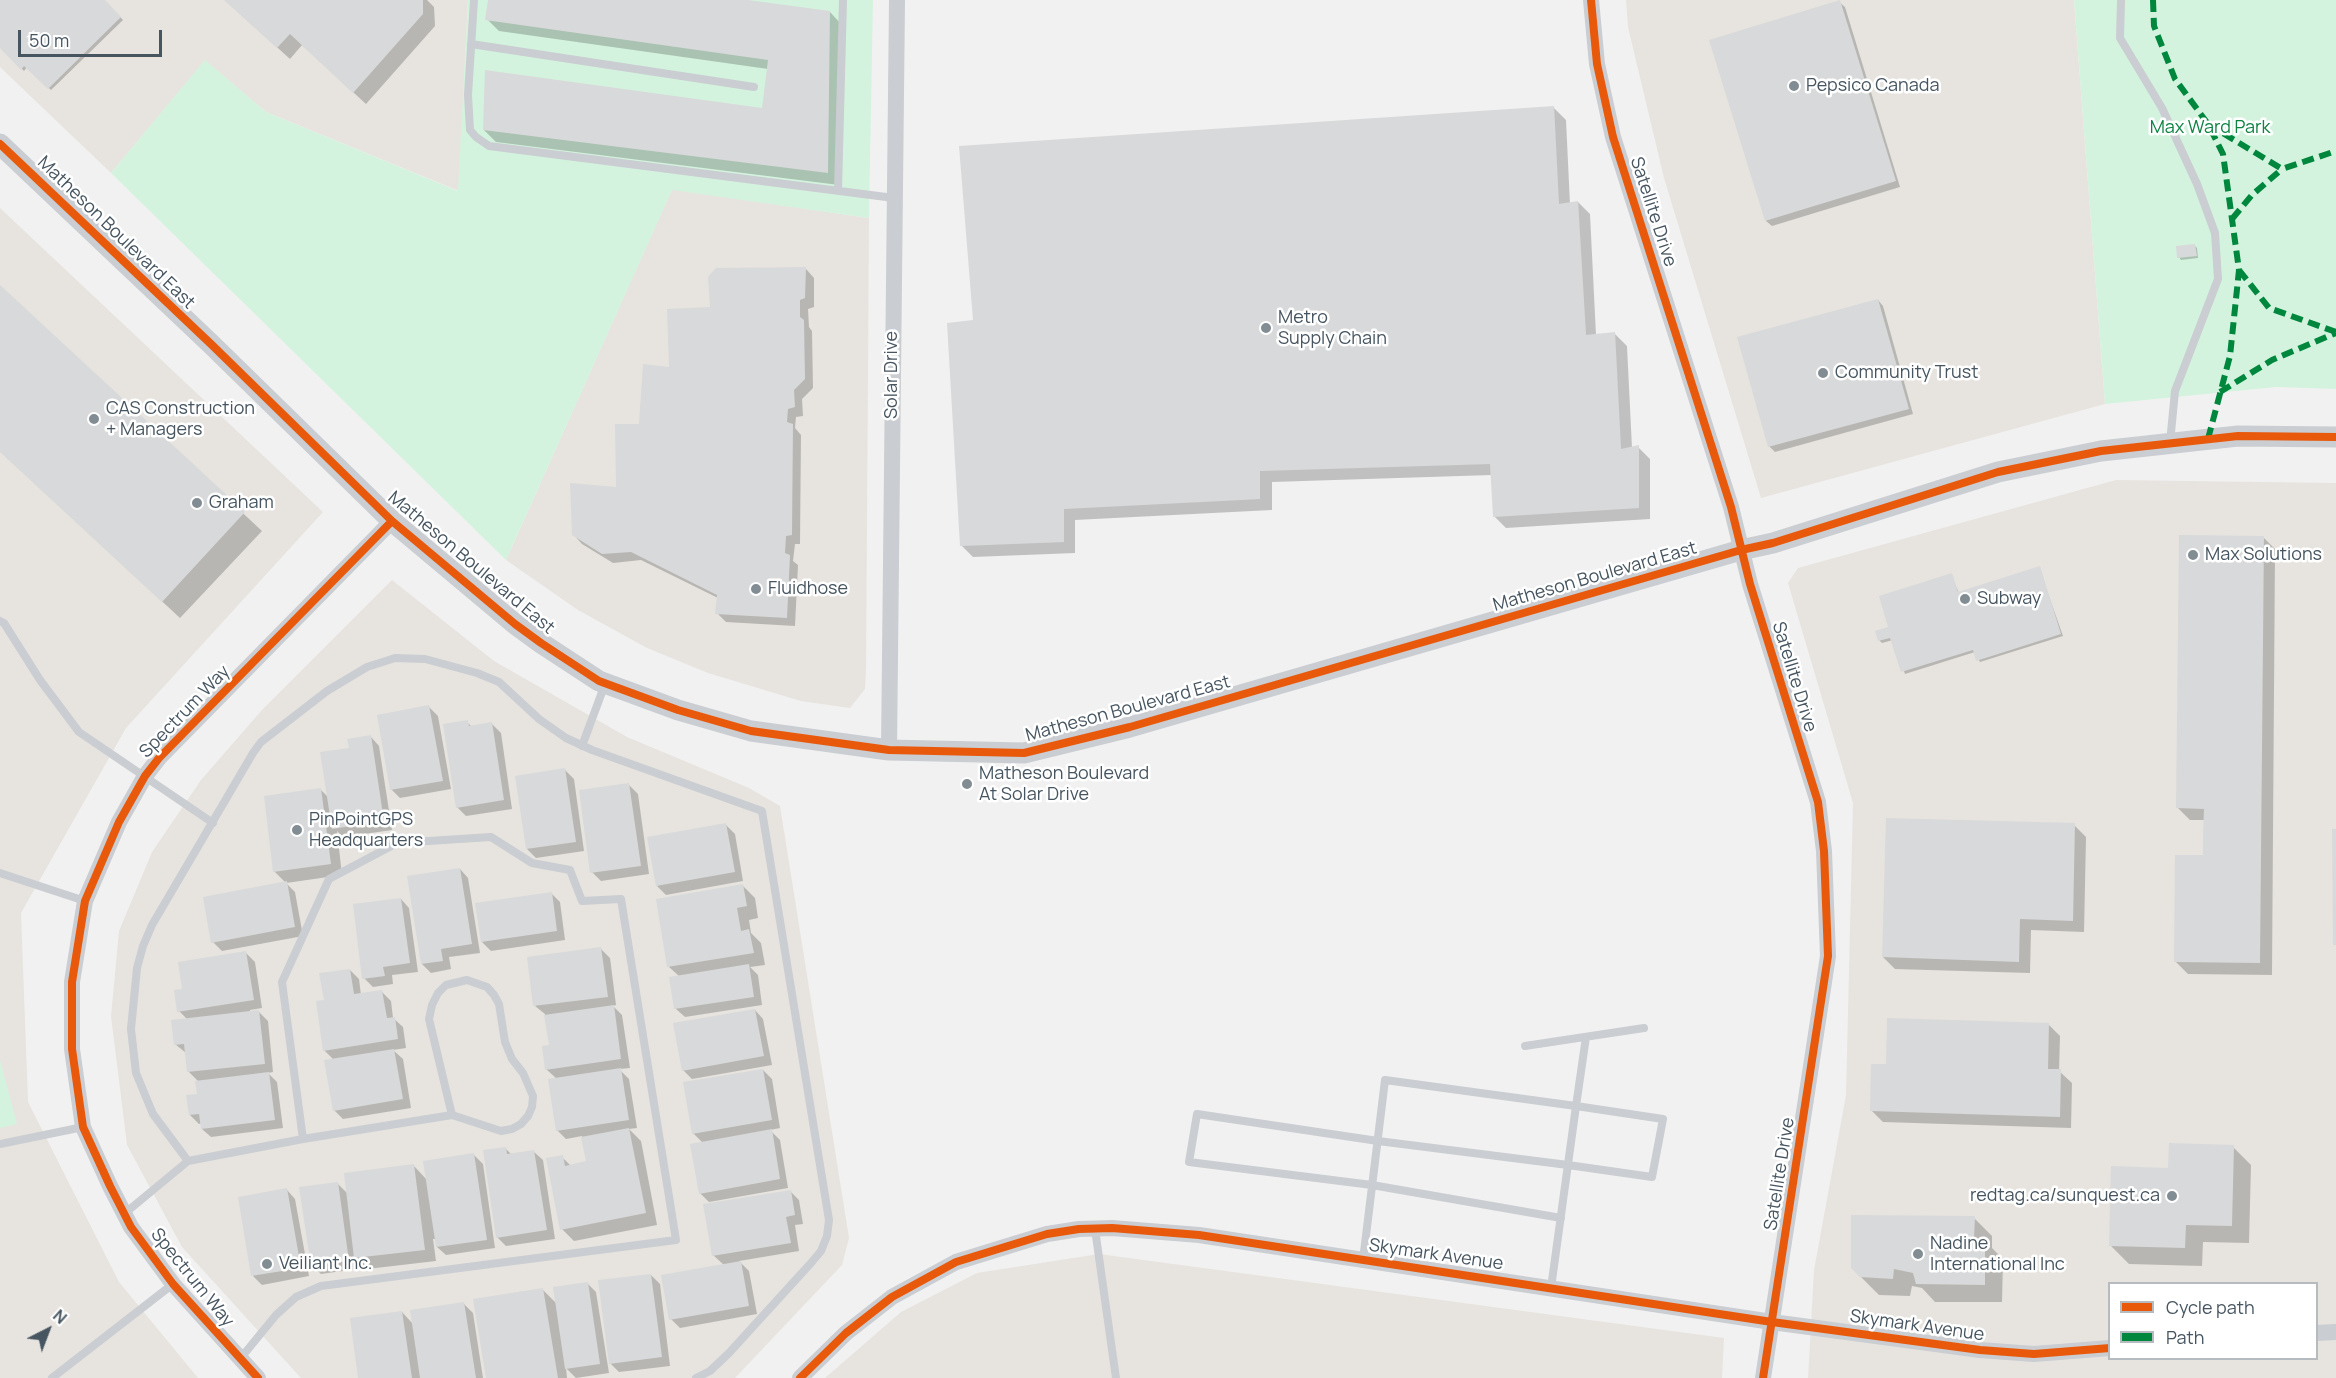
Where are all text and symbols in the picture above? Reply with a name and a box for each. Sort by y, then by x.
scale bar [21,18,165,56]
text: 50 m [29,28,69,52]
place label: Pepsico Canada [1806,75,1939,97]
marker: Pepsico Canada [1787,79,1801,93]
park label: Max Ward Park [2150,117,2270,139]
street label: Matheson Boulevard East [33,152,199,314]
street label: Satellite Drive [1625,154,1681,270]
place label: Metro Supply Chain [1278,307,1387,350]
marker: Metro Supply Chain [1259,321,1273,335]
street label: Solar Drive [881,331,903,419]
place label: Community Trust [1835,362,1978,384]
marker: Community Trust [1816,366,1830,380]
place label: CAS Construction + Managers [106,398,255,440]
marker: CAS Construction + Managers [87,412,101,426]
street label: Matheson Boulevard East [383,487,559,639]
place label: Graham [209,492,274,514]
marker: Graham [190,496,204,510]
street label: Matheson Boulevard East [1491,538,1699,616]
place label: Max Solutions [2205,544,2322,566]
marker: Max Solutions [2186,548,2200,562]
place label: Fluidhose [768,578,848,600]
marker: Fluidhose [749,582,763,596]
place label: Subway [1977,588,2041,610]
marker: Subway [1958,592,1972,606]
street label: Satellite Drive [1767,619,1821,735]
street label: Spectrum Way [135,661,235,763]
street label: Matheson Boulevard East [1023,671,1233,747]
place label: Matheson Boulevard At Solar Drive [979,763,1149,806]
marker: Matheson Boulevard At Solar Drive [960,777,974,791]
place label: PinPointGPS Headquarters [309,809,423,852]
marker: PinPointGPS Headquarters [290,823,304,837]
street label: Satellite Drive [1760,1116,1800,1232]
place label: redtag.ca/sunquest.ca [1970,1185,2160,1207]
marker: redtag.ca/sunquest.ca [2165,1189,2179,1203]
street label: Spectrum Way [146,1224,238,1332]
place label: Nadine International Inc [1930,1233,2065,1276]
street label: Skymark Avenue [1367,1235,1505,1275]
marker: Nadine International Inc [1911,1247,1925,1261]
place label: Veiliant Inc. [279,1253,372,1275]
marker: Veiliant Inc. [260,1257,274,1271]
legend [2108,1282,2318,1360]
text: Cycle path [2166,1295,2255,1319]
north arrow [18,1300,78,1360]
text: N [48,1305,72,1329]
street label: Skymark Avenue [1848,1306,1986,1346]
text: Path [2166,1325,2204,1349]

